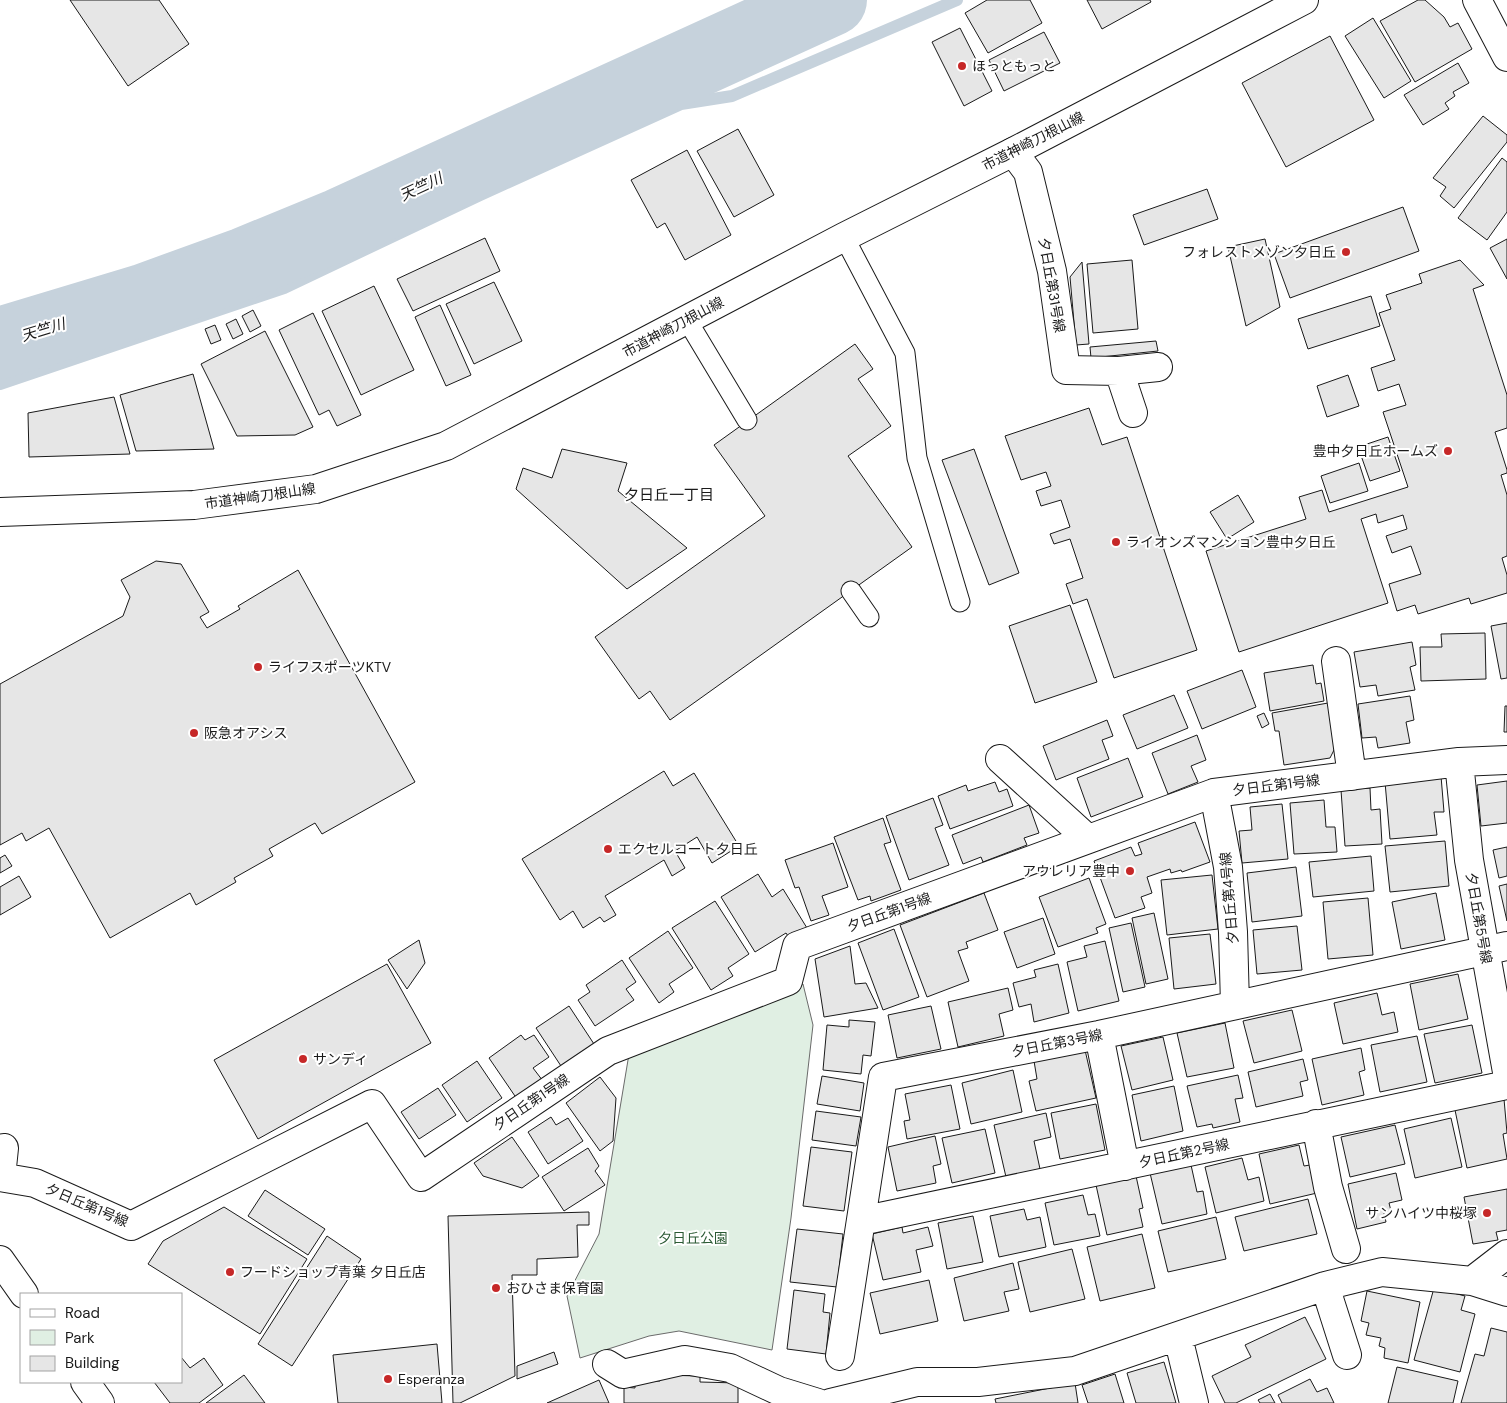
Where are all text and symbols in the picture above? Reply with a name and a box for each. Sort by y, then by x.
place label: ほっともっと [972,57,1056,75]
marker: ほっともっと [956,60,968,72]
street label: 市道神崎刀根山線 [979,108,1087,174]
water label: 天竺川 [396,168,447,206]
street label: 夕日丘第31号線 [1035,236,1069,334]
place label: フォレストメゾン夕日丘 [1182,243,1336,261]
marker: フォレストメゾン夕日丘 [1340,246,1352,258]
street label: 市道神崎刀根山線 [619,293,727,361]
water label: 天竺川 [19,313,69,346]
place label: 豊中夕日丘ホームズ [1312,442,1438,460]
marker: 豊中夕日丘ホームズ [1442,445,1454,457]
street label: 市道神崎刀根山線 [203,479,317,513]
district label: 夕日丘一丁目 [624,485,714,505]
place label: ライオンズマンション豊中夕日丘 [1126,533,1336,551]
marker: ライオンズマンション豊中夕日丘 [1110,536,1122,548]
place label: ライフスポーツKTV [268,658,392,676]
marker: ライフスポーツKTV [252,661,264,673]
place label: 阪急オアシス [204,724,287,742]
marker: 阪急オアシス [188,727,200,739]
street label: 夕日丘第1号線 [1231,771,1321,799]
place label: エクセルコート夕日丘 [618,840,758,858]
marker: エクセルコート夕日丘 [602,843,614,855]
street label: 夕日丘第4号線 [1216,851,1242,945]
place label: アウレリア豊中 [1022,862,1120,880]
marker: アウレリア豊中 [1124,865,1136,877]
street label: 夕日丘第5号線 [1462,871,1496,965]
street label: 夕日丘第1号線 [844,888,934,936]
street label: 夕日丘第3号線 [1010,1025,1104,1061]
place label: サンディ [313,1050,368,1068]
marker: サンディ [297,1053,309,1065]
street label: 夕日丘第1号線 [489,1070,573,1134]
street label: 夕日丘第2号線 [1137,1135,1231,1171]
street label: 夕日丘第1号線 [43,1179,131,1231]
place label: サンハイツ中桜塚 [1365,1204,1477,1222]
marker: サンハイツ中桜塚 [1481,1207,1493,1219]
park label: 夕日丘公園 [658,1229,728,1247]
place label: フードショップ青葉 夕日丘店 [240,1263,426,1281]
marker: フードショップ青葉 夕日丘店 [224,1266,236,1278]
place label: おひさま保育園 [506,1279,604,1297]
marker: おひさま保育園 [490,1282,502,1294]
legend [20,1293,182,1383]
text: Road [65,1303,100,1323]
text: Park [65,1328,95,1348]
text: Building [65,1353,120,1373]
place label: Esperanza [398,1370,465,1388]
marker: Esperanza [382,1373,394,1385]

